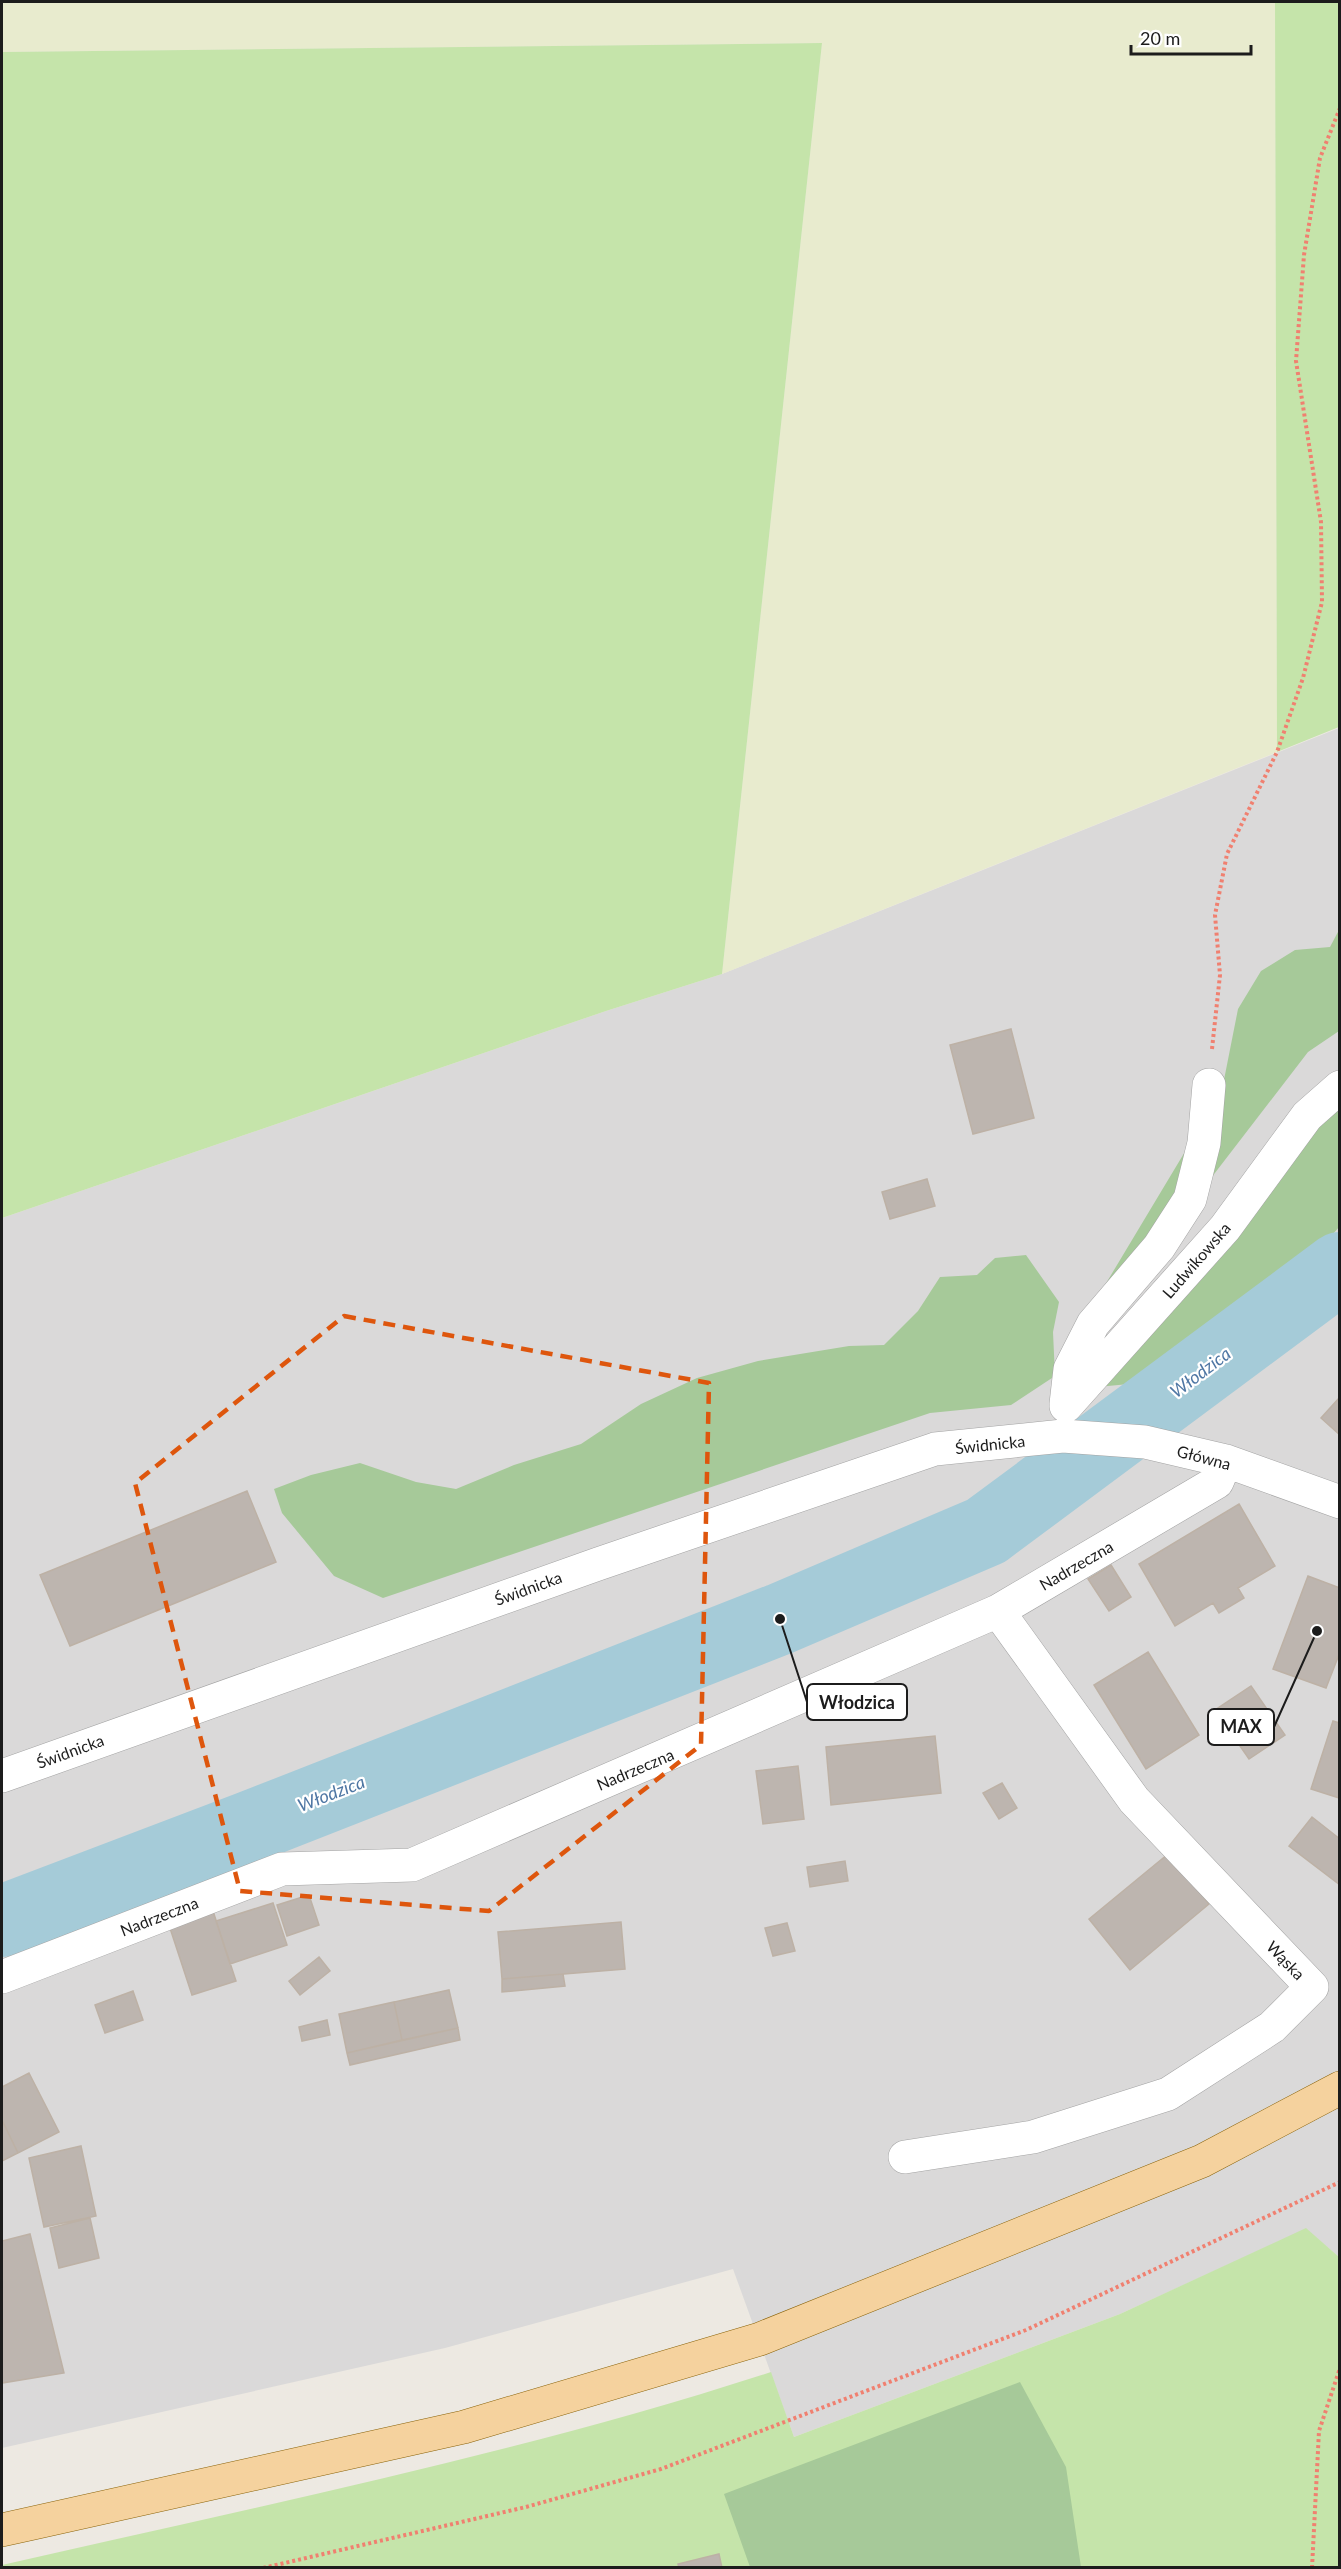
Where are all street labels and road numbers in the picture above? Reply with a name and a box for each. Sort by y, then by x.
street label: Ludwikowska [1158,1218,1234,1302]
street label: Świdnicka [954,1431,1026,1457]
street label: Główna [1175,1441,1233,1473]
street label: Nadrzeczna [1036,1536,1116,1594]
street label: Świdnicka [492,1567,564,1609]
street label: Świdnicka [34,1730,106,1772]
street label: Nadrzeczna [594,1744,676,1794]
street label: Nadrzeczna [117,1892,201,1940]
street label: Wąska [1263,1937,1309,1983]

